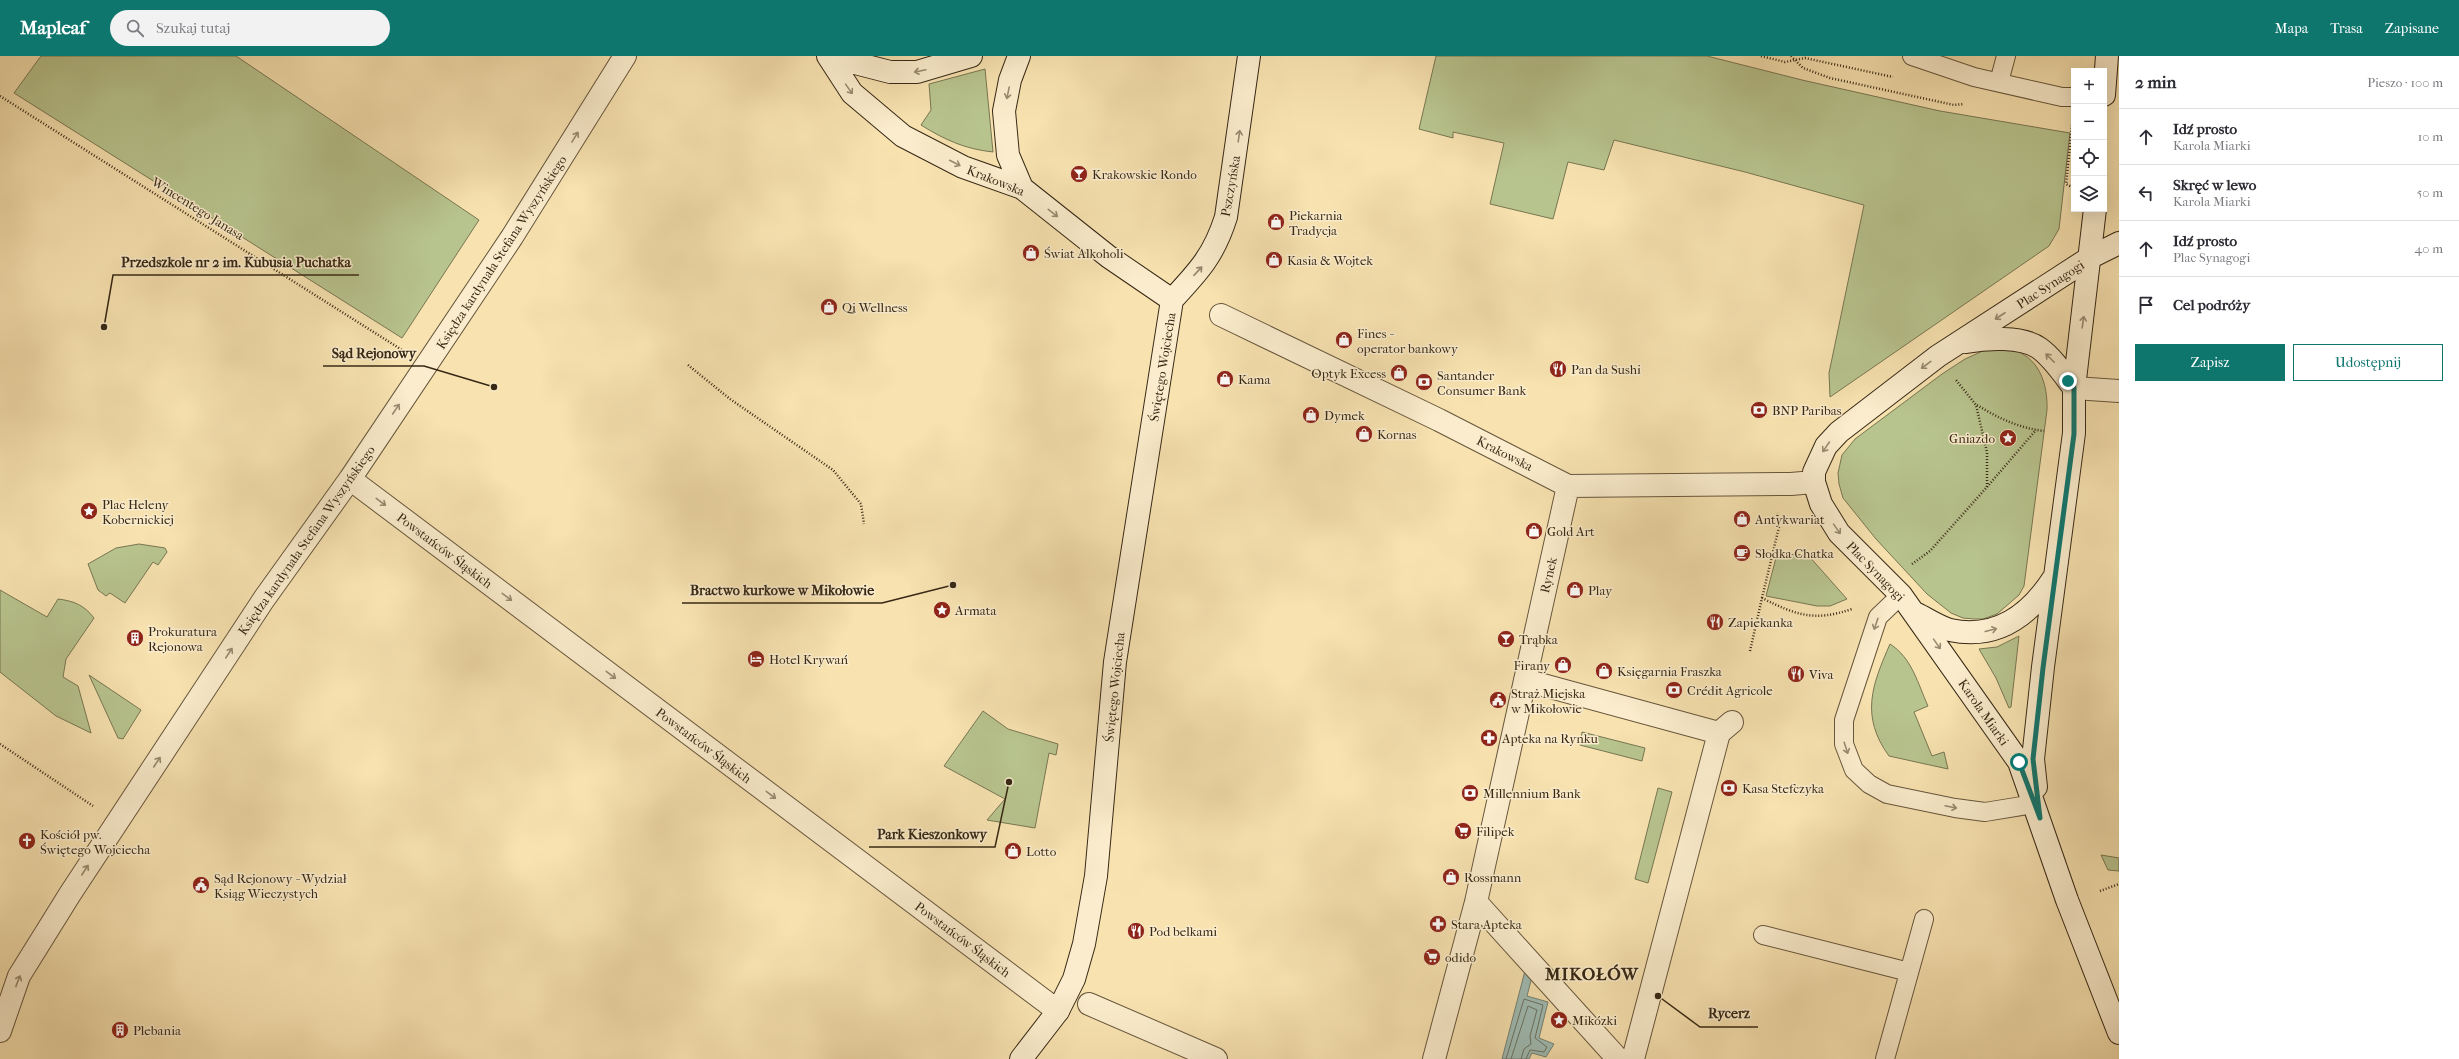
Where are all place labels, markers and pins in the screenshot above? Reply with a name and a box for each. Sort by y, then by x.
bar icon: Krakowskie Rondo [1069,164,1089,184]
place label: Krakowskie Rondo [1092,167,1197,182]
place label: Piekarnia Tradycja [1289,208,1344,238]
shop icon: Piekarnia Tradycja [1266,212,1286,232]
shop icon: Świat Alkoholi [1021,243,1041,263]
place label: Świat Alkoholi [1044,246,1124,261]
callout: Przedszkole nr 2 im. Kubusia Puchatka [113,249,359,275]
shop icon: Kasia & Wojtek [1264,250,1284,270]
place label: Kasia & Wojtek [1287,253,1373,268]
shop icon: Qi Wellness [819,297,839,317]
place label: Qi Wellness [842,300,908,315]
place label: Fines - operator bankowy [1357,326,1459,356]
shop icon: Fines - operator bankowy [1334,330,1354,350]
callout: Sąd Rejonowy [323,340,424,366]
restaurant icon: Pan da Sushi [1548,359,1568,379]
place label: Pan da Sushi [1571,362,1641,377]
shop icon: Optyk Excess [1389,363,1409,383]
place label: Optyk Excess [1311,366,1386,381]
place label: Santander Consumer Bank [1437,368,1526,398]
shop icon: Kama [1215,369,1235,389]
place label: Kama [1238,372,1271,387]
bank icon: Santander Consumer Bank [1414,372,1434,392]
bank icon: BNP Paribas [1749,400,1769,420]
place label: BNP Paribas [1772,403,1842,418]
shop icon: Dymek [1301,405,1321,425]
place label: Dymek [1324,408,1365,423]
shop icon: Kornas [1354,424,1374,444]
place label: Kornas [1377,427,1417,442]
place icon: Gniazdo [1998,428,2018,448]
place label: Gniazdo [1949,431,1995,446]
place label: Plac Heleny Kobernickiej [102,497,174,527]
place icon: Plac Heleny Kobernickiej [79,501,99,521]
shop icon: Antykwariat [1732,509,1752,529]
place label: Antykwariat [1754,512,1825,527]
shop icon: Gold Art [1524,521,1544,541]
place label: Gold Art [1547,524,1595,539]
cafe icon: Słodka Chatka [1732,543,1752,563]
place label: Słodka Chatka [1755,546,1835,561]
callout: Bractwo kurkowe w Mikołowie [682,577,882,603]
shop icon: Play [1565,580,1585,600]
place label: Play [1588,583,1613,598]
place icon: Armata [932,600,952,620]
place label: Armata [954,603,997,618]
restaurant icon: Zapiekanka [1705,612,1725,632]
place label: Zapiekanka [1728,615,1794,630]
place label: Prokuratura Rejonowa [148,624,218,654]
building icon: Prokuratura Rejonowa [125,628,145,648]
bar icon: Trąbka [1496,629,1516,649]
place label: Trąbka [1519,632,1559,647]
hotel icon: Hotel Krywań [746,649,766,669]
place label: Hotel Krywań [769,652,849,667]
shop icon: Firany [1553,655,1573,675]
place label: Firany [1514,658,1551,673]
shop icon: Księgarnia Fraszka [1594,661,1614,681]
place label: Księgarnia Fraszka [1617,664,1723,679]
restaurant icon: Viva [1786,664,1806,684]
place label: Viva [1808,667,1834,682]
bank icon: Crédit Agricole [1664,680,1684,700]
place label: Crédit Agricole [1687,683,1773,698]
place label: Straż Miejska w Mikołowie [1510,686,1586,716]
public building icon: Straż Miejska w Mikołowie [1488,690,1508,710]
pharmacy icon: Apteka na Rynku [1479,728,1499,748]
place label: Apteka na Rynku [1501,731,1598,746]
bank icon: Kasa Stefczyka [1719,778,1739,798]
place label: Kasa Stefczyka [1742,781,1825,796]
bank icon: Millennium Bank [1460,783,1480,803]
place label: Millennium Bank [1483,786,1581,801]
callout: Park Kieszonkowy [869,821,995,847]
supermarket icon: Filipek [1453,821,1473,841]
place label: Filipek [1476,824,1515,839]
place label: Kościół pw. Świętego Wojciecha [40,827,151,857]
church icon: Kościół pw. Świętego Wojciecha [17,831,37,851]
shop icon: Lotto [1003,841,1023,861]
place label: Lotto [1026,844,1057,859]
shop icon: Rossmann [1441,867,1461,887]
place label: Rossmann [1464,870,1522,885]
place label: Sąd Rejonowy - Wydział Ksiąg Wieczystych [214,871,347,901]
public building icon: Sąd Rejonowy - Wydział Ksiąg Wieczystych [191,875,211,895]
pharmacy icon: Stara Apteka [1428,914,1448,934]
place label: Stara Apteka [1451,917,1523,932]
restaurant icon: Pod belkami [1126,921,1146,941]
place label: Pod belkami [1149,924,1217,939]
supermarket icon: odido [1422,947,1442,967]
place label: odido [1445,950,1477,965]
callout: Rycerz [1700,1001,1758,1027]
place icon: Mikózki [1549,1010,1569,1030]
place label: Mikózki [1572,1013,1617,1028]
building icon: Plebania [110,1020,130,1040]
place label: Plebania [133,1023,182,1038]

